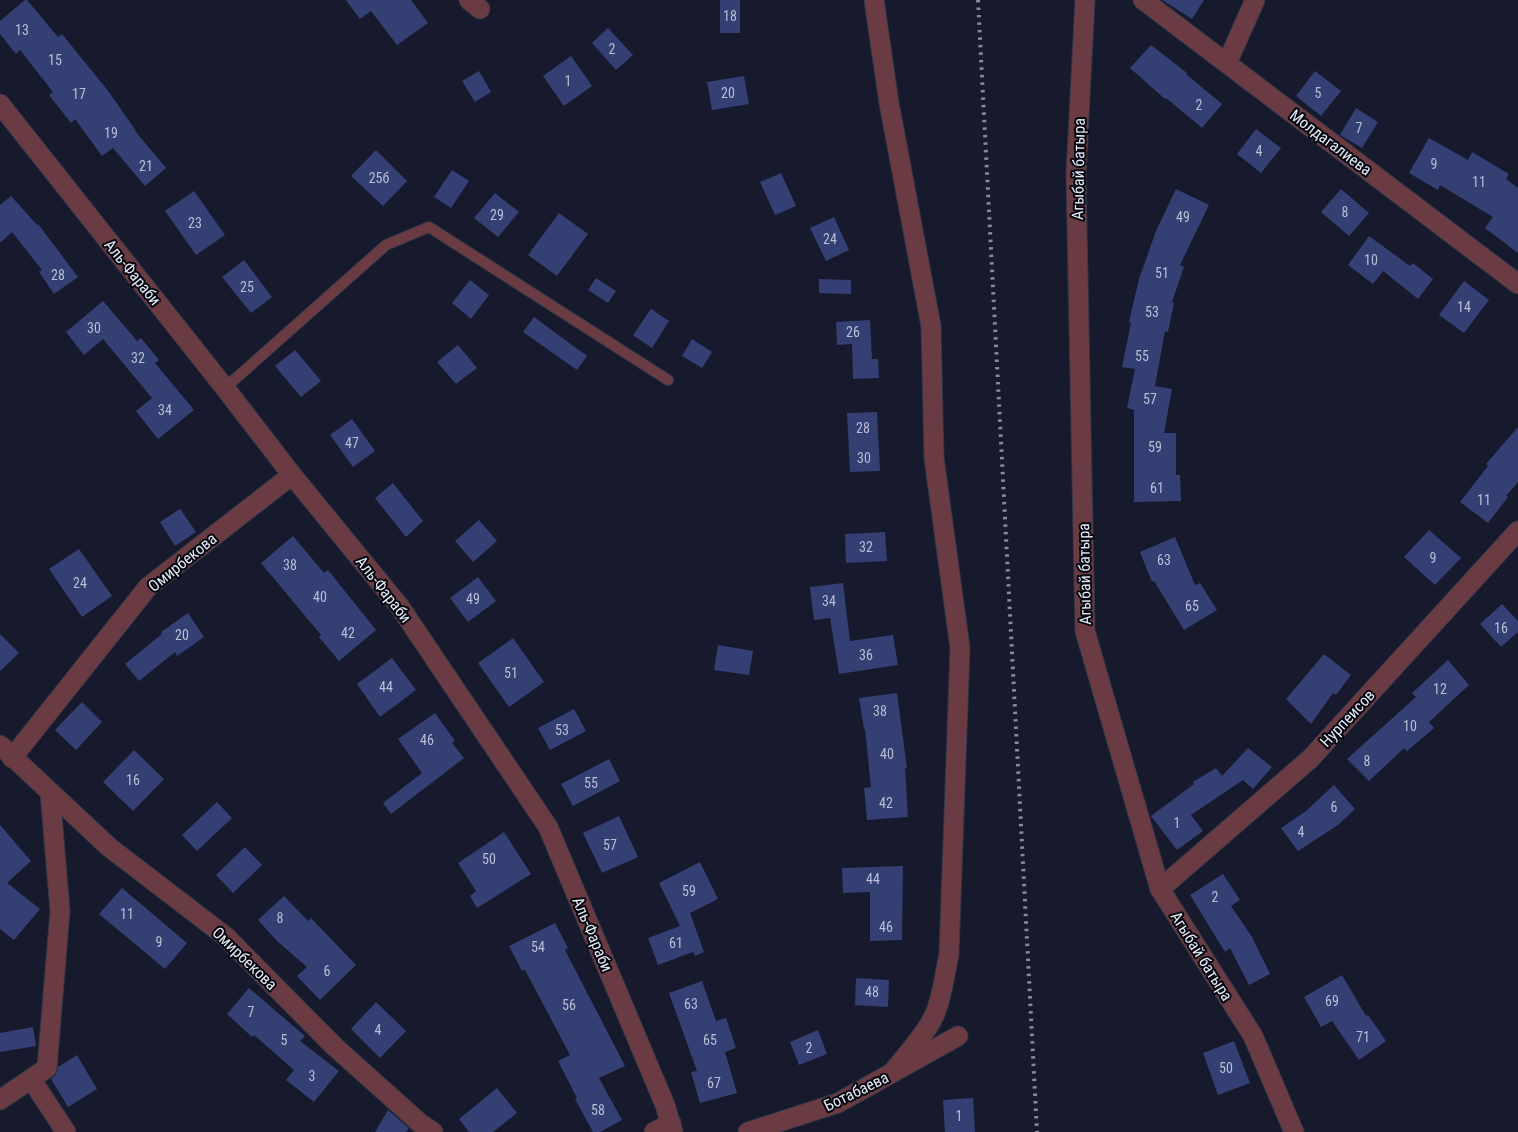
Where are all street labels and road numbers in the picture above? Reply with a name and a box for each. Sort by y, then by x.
street label: Молдагалиева [1286,105,1375,179]
street label: Агыбай батыра [1068,118,1089,220]
street label: Аль-Фараби [100,236,165,309]
street label: Агыбай батыра [1074,523,1095,625]
street label: Омирбекова [144,529,220,596]
street label: Аль-Фараби [352,552,415,626]
street label: Нурпеисов [1316,686,1379,751]
street label: Аль-Фараби [568,894,617,974]
street label: Агыбай батыра [1167,908,1237,1004]
street label: Омирбекова [208,923,281,994]
street label: Ботабаева [821,1068,892,1115]

